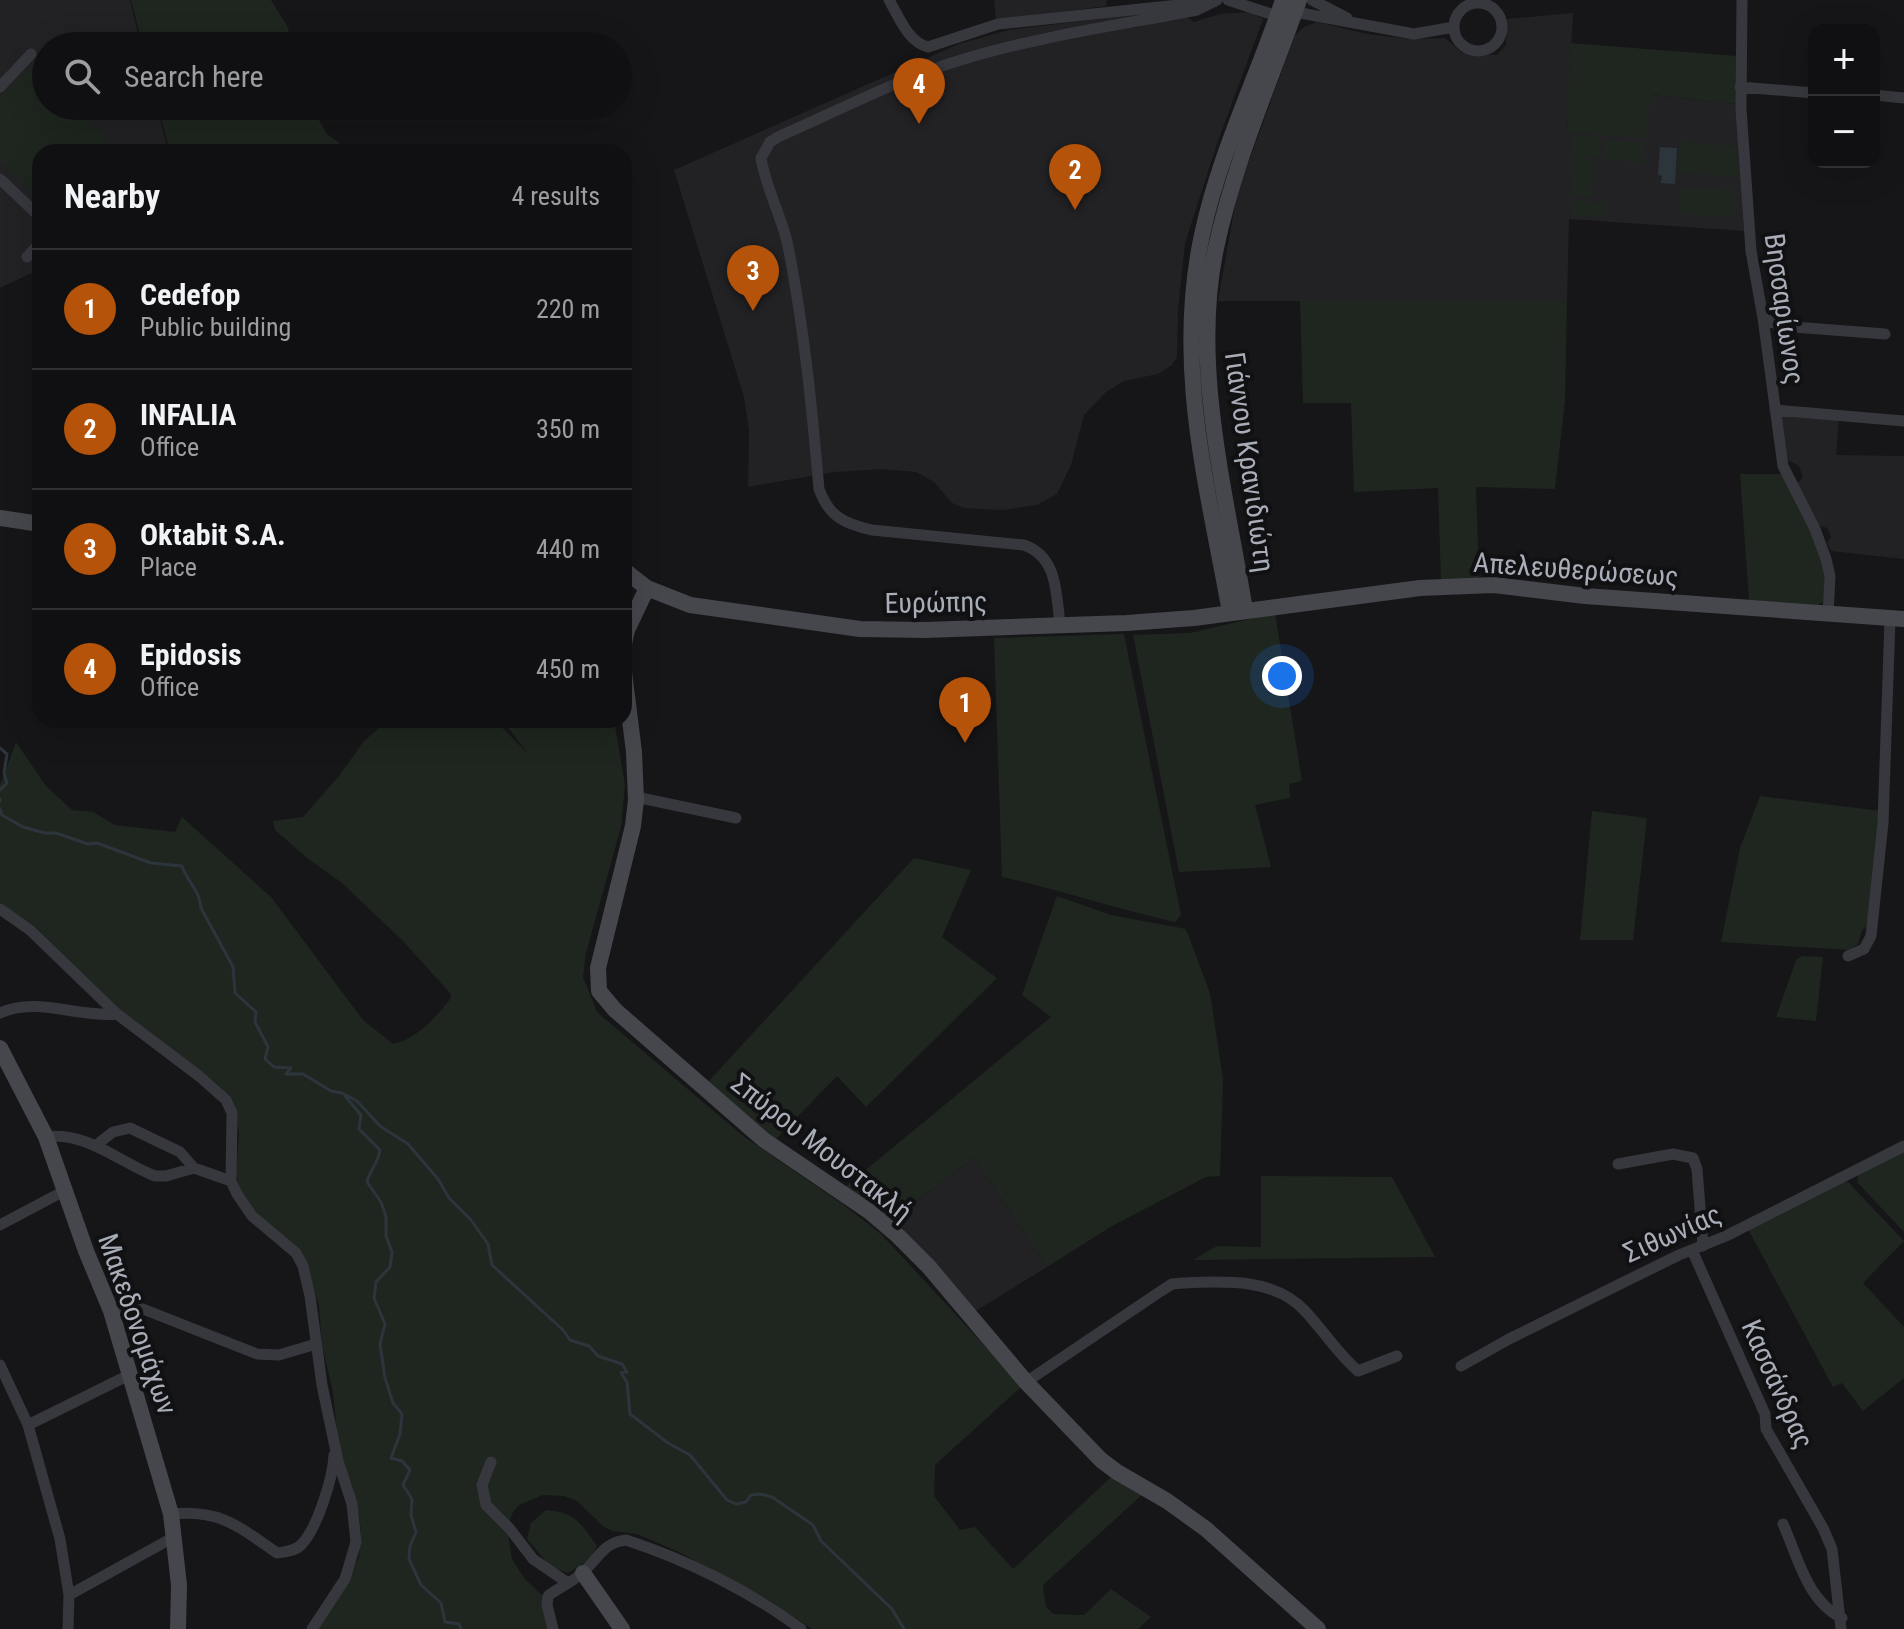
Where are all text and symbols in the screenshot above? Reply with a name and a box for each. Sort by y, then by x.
map controls [1808,24,1880,168]
button: + [1808,24,1880,96]
search box [32,32,632,120]
icon: search [60,54,104,98]
pin: 4 [893,58,945,124]
text: Search here [124,59,264,94]
button: − [1808,96,1880,168]
pin: 2 [1049,144,1101,210]
text: Nearby [64,176,160,216]
text: 4 results [511,181,600,211]
street label: Βησσαρίωνος [1758,231,1811,387]
pin: 3 [727,245,779,311]
text: Cedefop [140,277,240,312]
text: 1 [83,294,97,324]
text: 220 m [536,294,600,324]
text: Public building [140,312,291,342]
street label: Γιάννου Κρανιδιώτη [1218,350,1281,574]
text: INFALIA [140,397,237,432]
text: 2 [83,414,97,444]
text: 350 m [536,414,600,444]
text: Office [140,432,199,462]
text: Oktabit S.A. [140,517,286,552]
text: 3 [83,534,97,564]
text: 440 m [536,534,600,564]
street label: Απελευθερώσεως [1472,546,1680,593]
text: Place [140,552,197,582]
street label: Ευρώπης [884,585,988,620]
text: Epidosis [140,637,242,672]
text: 4 [83,654,97,684]
text: 450 m [536,654,600,684]
your location [1262,656,1302,696]
text: Office [140,672,199,702]
pin: 1 [939,677,991,743]
street label: Σπύρου Μουστακλή [725,1066,919,1228]
street label: Σιθωνίας [1618,1197,1726,1270]
street label: Μακεδονομάχων [91,1229,184,1419]
street label: Κασσάνδρας [1735,1315,1821,1454]

